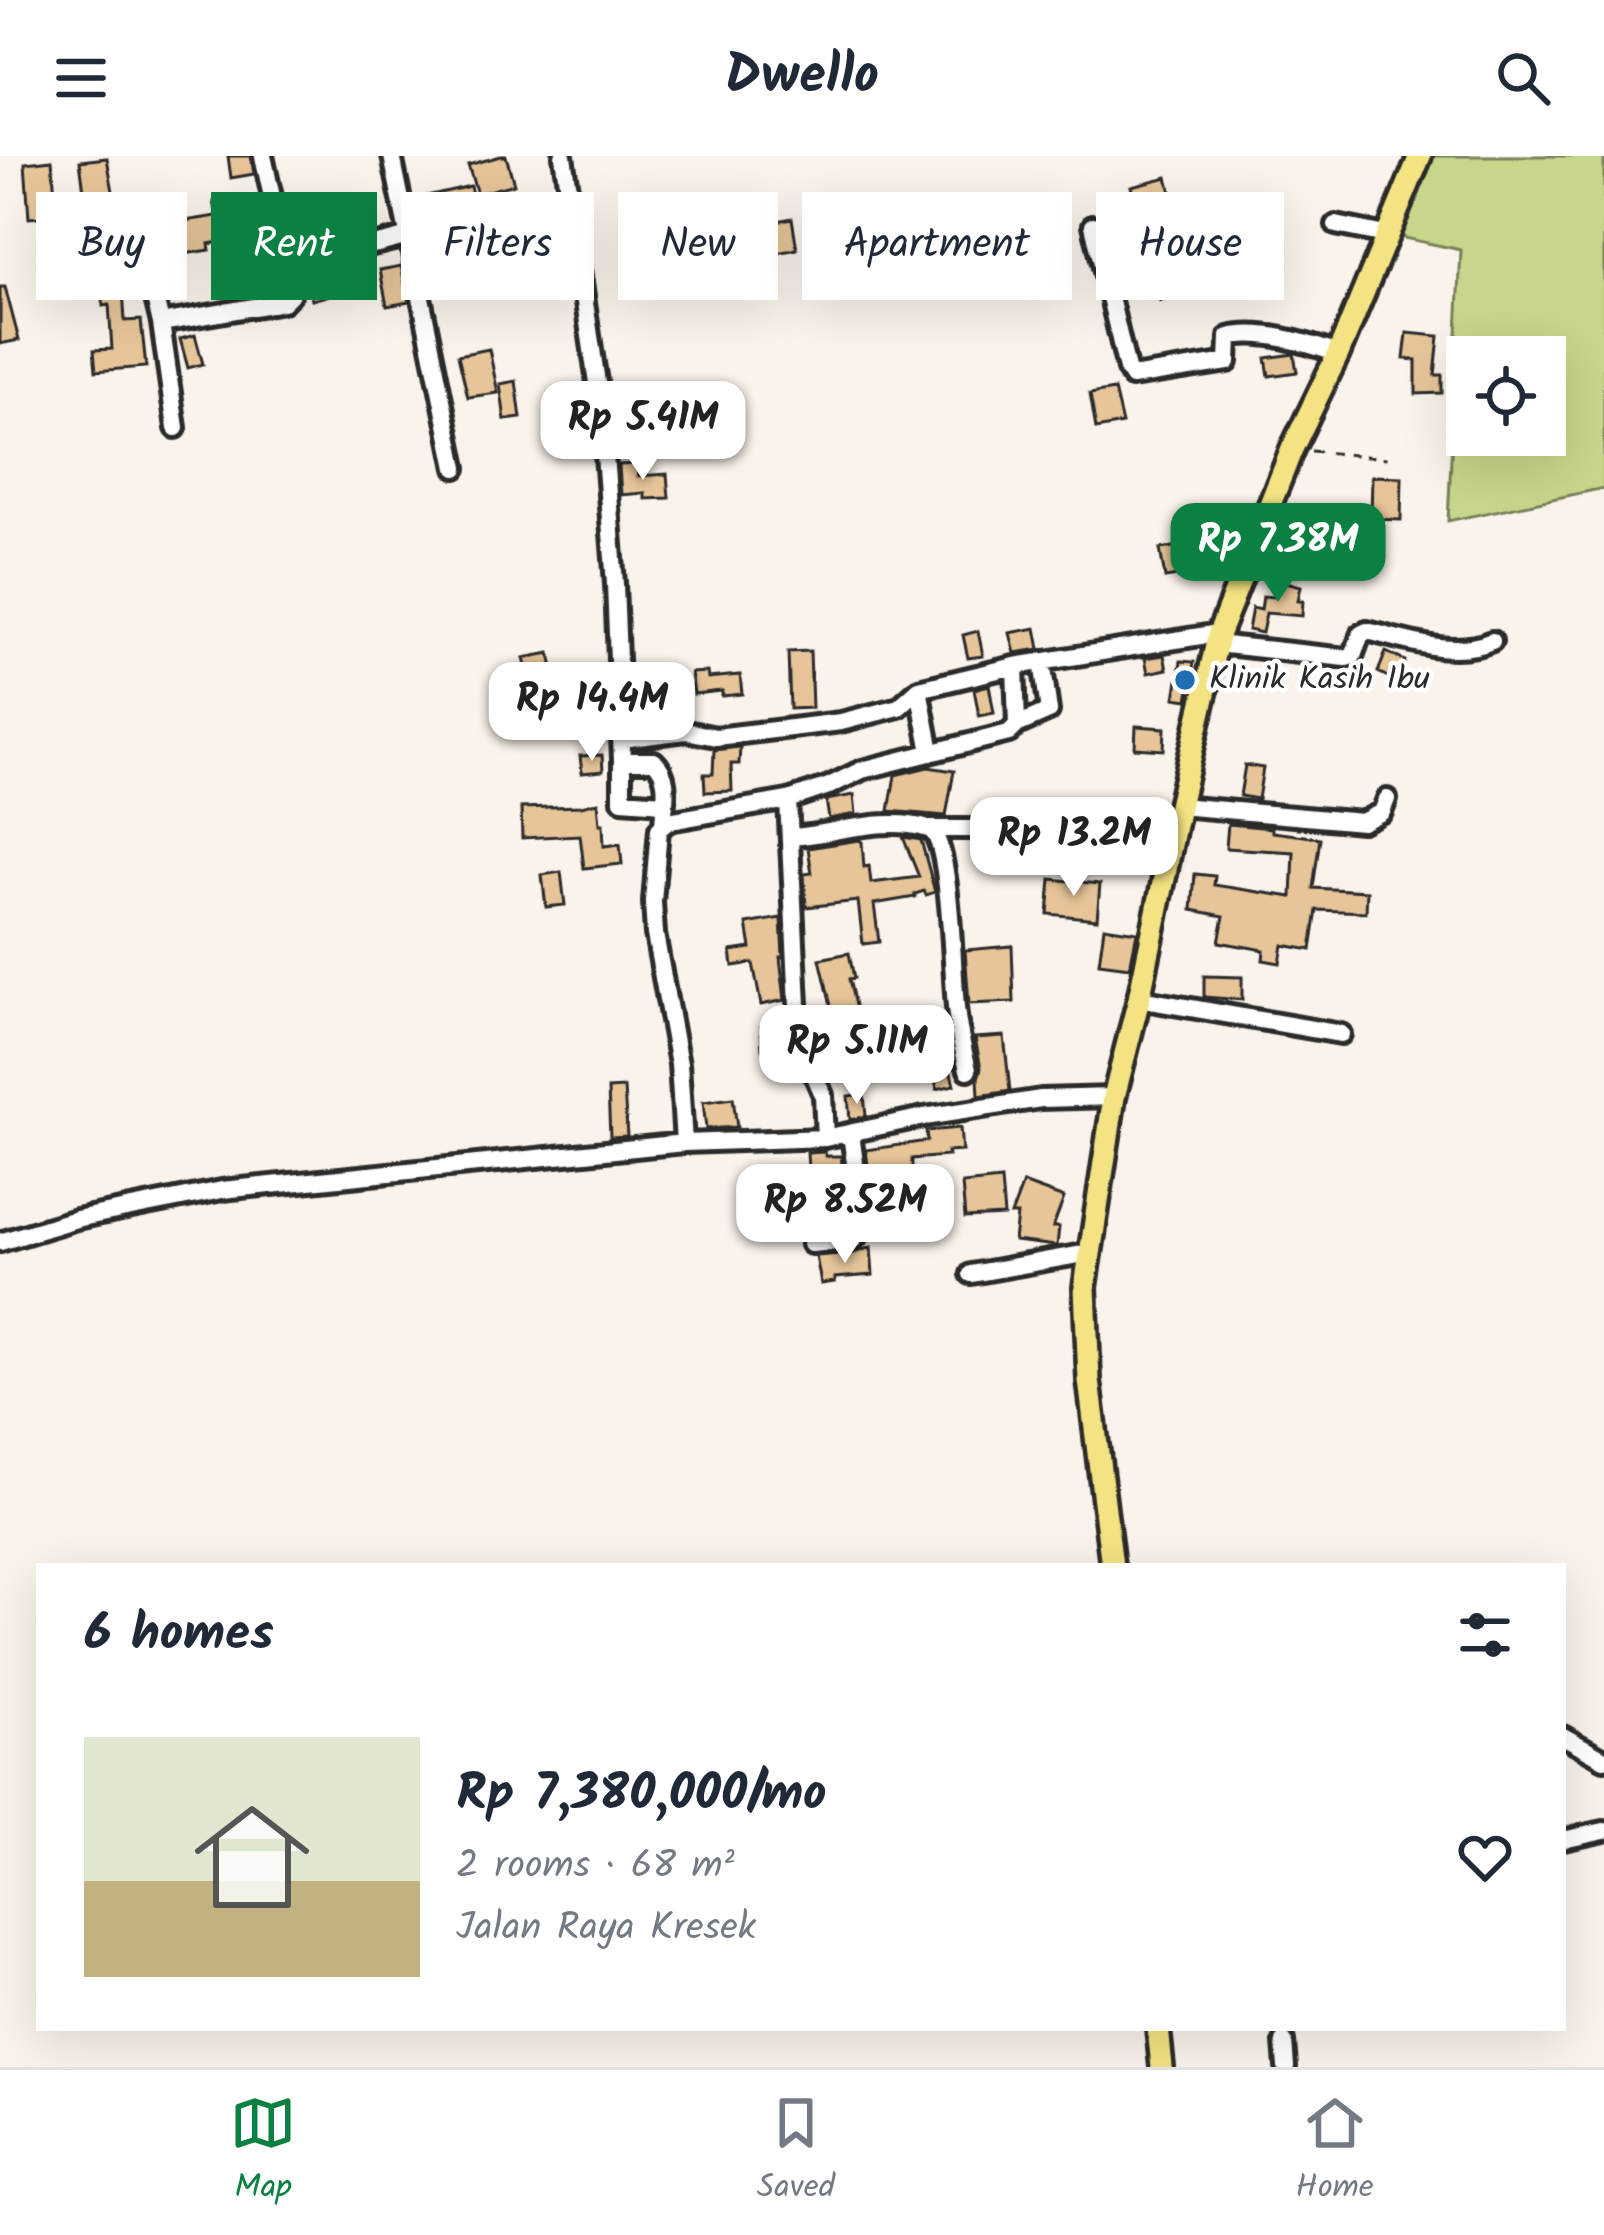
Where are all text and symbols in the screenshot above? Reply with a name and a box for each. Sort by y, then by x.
text: Dwello [725,35,879,121]
icon: menu [48,45,114,111]
icon: search [1490,45,1556,111]
chip: Buy [36,192,187,300]
chip: Rent [211,192,377,300]
chip: Filters [401,192,594,300]
chip: New [618,192,778,300]
chip: Apartment [802,192,1072,300]
chip: House [1096,192,1284,300]
map controls [1446,336,1566,456]
button: locate [1446,336,1566,456]
pin: Rp 5.41M [519,381,767,483]
text: Rp 5.41M [568,389,718,451]
pin: Rp 7.38M [1154,503,1402,605]
text: Rp 7.38M [1198,511,1358,573]
place label: Klinik Kasih Ibu [1209,654,1430,707]
pin: Rp 14.4M [468,662,716,764]
marker: Klinik Kasih Ibu [1172,667,1198,693]
text: Rp 14.4M [516,670,668,732]
pin: Rp 13.2M [950,797,1198,899]
text: Rp 13.2M [997,805,1151,867]
pin: Rp 5.11M [733,1005,981,1107]
text: Rp 5.11M [786,1013,928,1075]
pin: Rp 8.52M [721,1164,969,1266]
text: Rp 8.52M [763,1172,927,1234]
text: 6 homes [84,1595,274,1676]
icon: filters [1452,1602,1518,1668]
text: Rp 7,380,000/mo [456,1755,827,1836]
icon: home [180,1785,324,1929]
icon: heart [1452,1824,1518,1890]
text: 2 rooms · 68 m² [456,1836,735,1898]
text: Jalan Raya Kresek [456,1898,756,1960]
tab: Map [230,2090,296,2215]
tab: Saved [757,2090,835,2215]
tab: Home [1296,2090,1374,2215]

